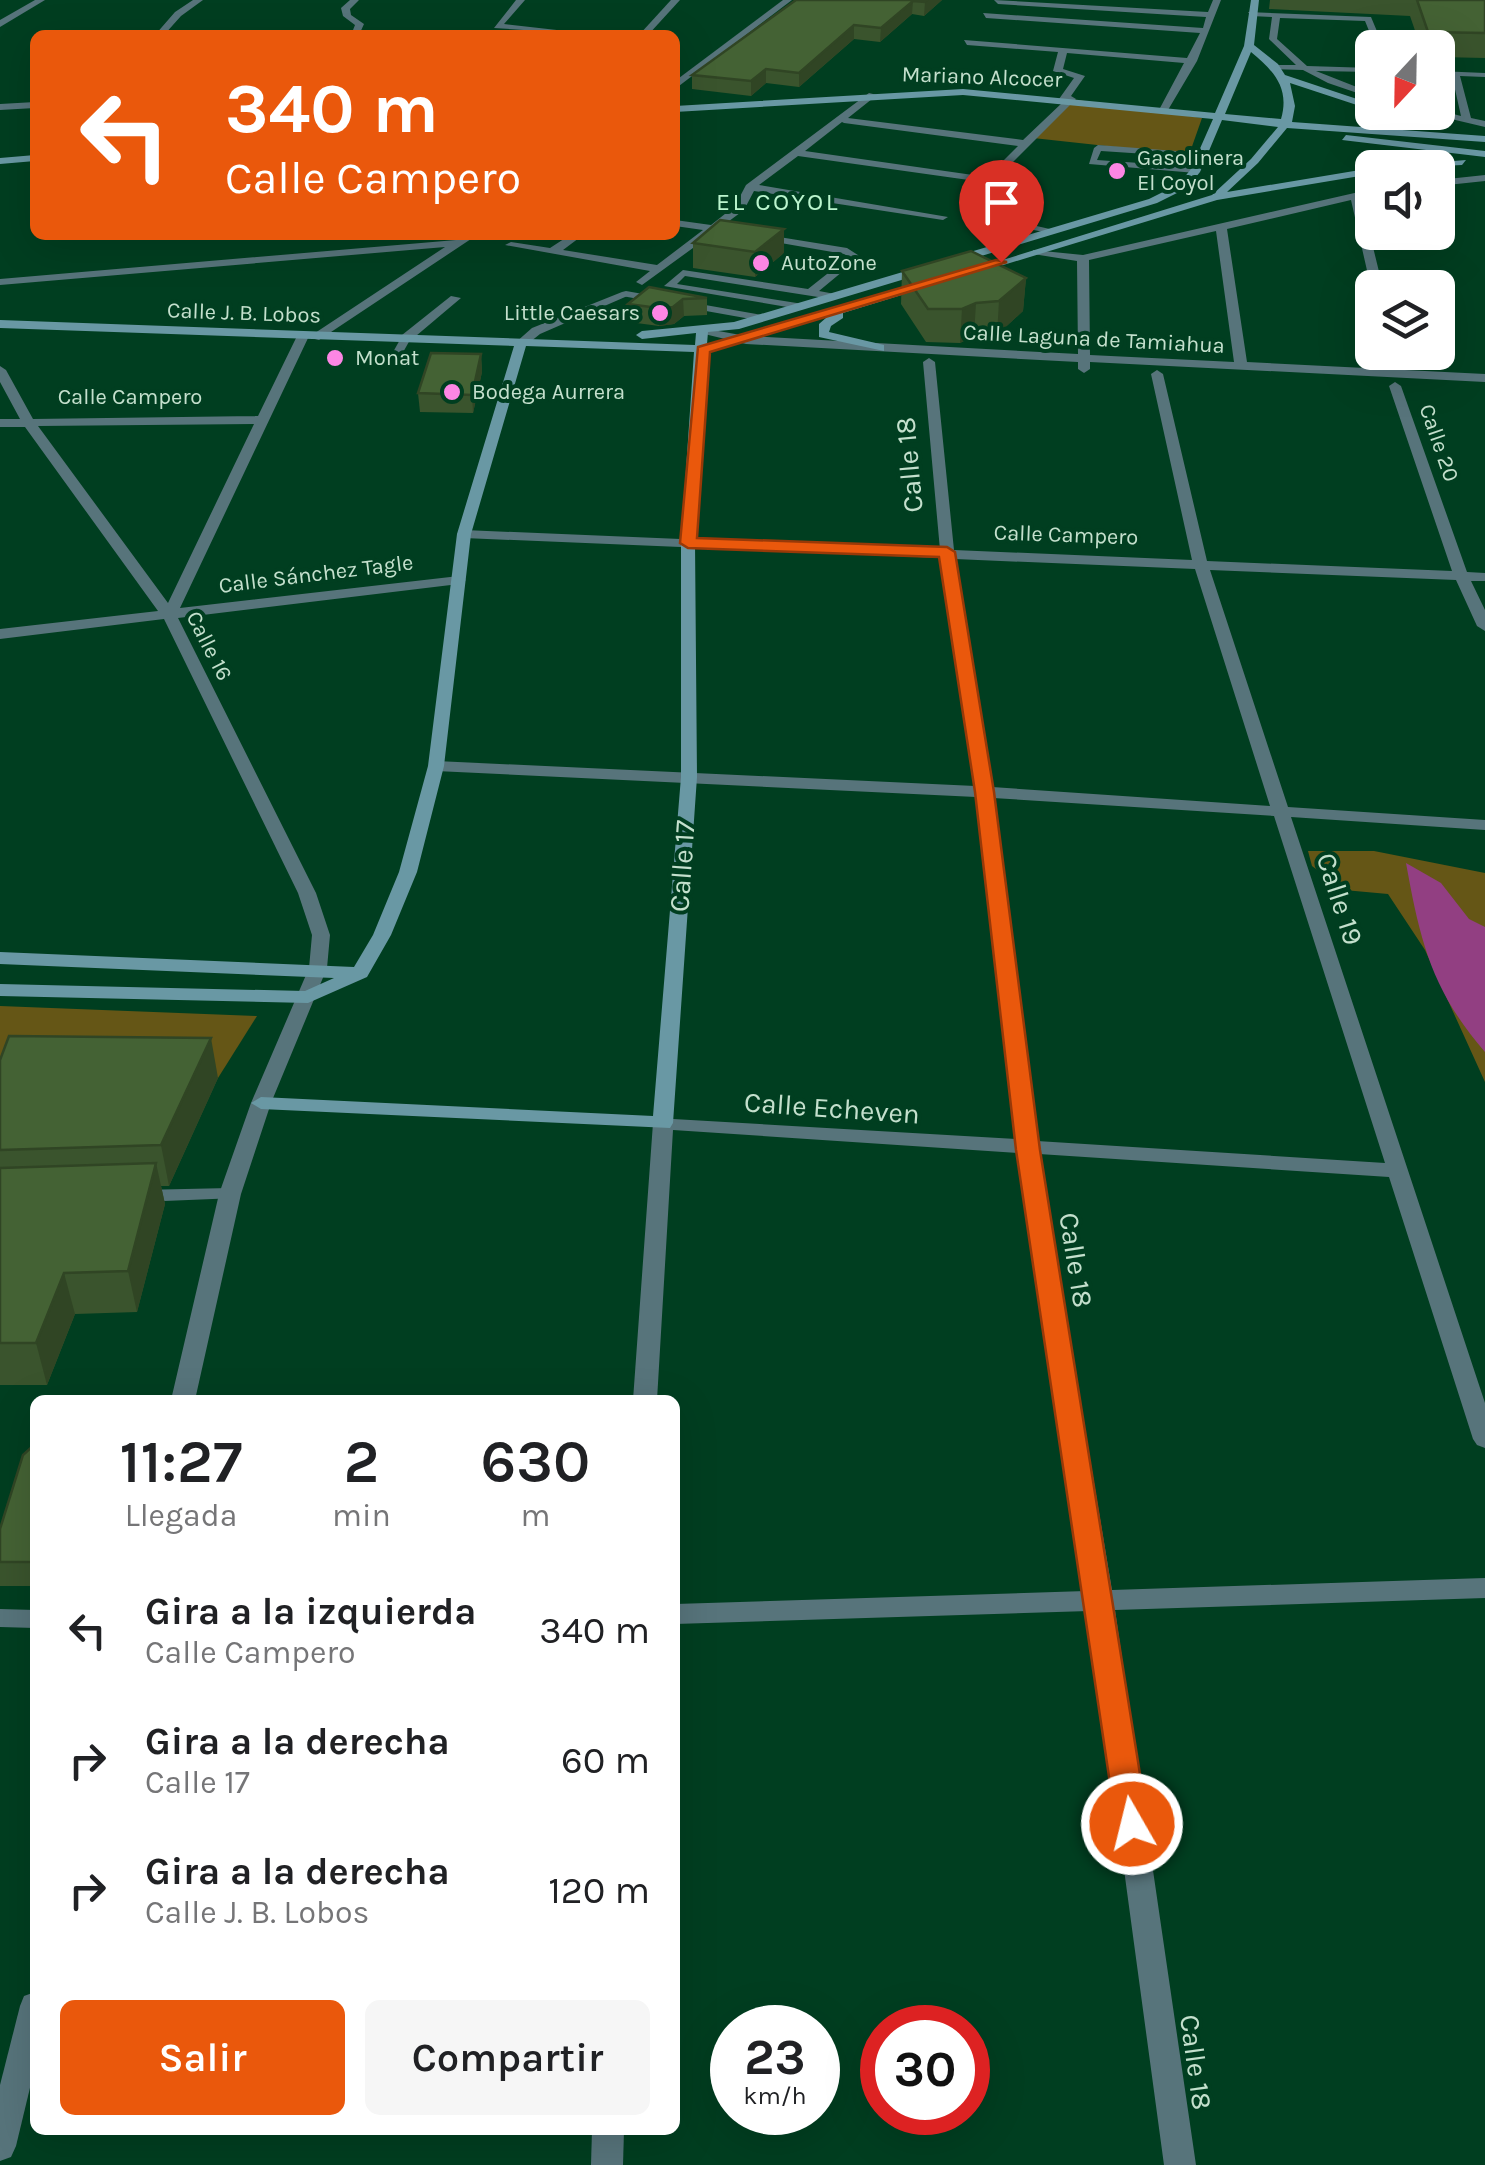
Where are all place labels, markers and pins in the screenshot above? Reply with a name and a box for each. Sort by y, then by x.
place label: Gasolinera El Coyol [1137,145,1244,196]
pin [959,160,1044,263]
marker: Gasolinera El Coyol [1106,160,1128,182]
place label: AutoZone [781,250,877,276]
marker: AutoZone [750,252,772,274]
place label: Little Caesars [504,300,640,326]
marker: Little Caesars [649,302,671,324]
place label: Monat [355,345,419,371]
marker: Monat [324,347,346,369]
place label: Bodega Aurrera [472,379,625,405]
marker: Bodega Aurrera [441,381,463,403]

